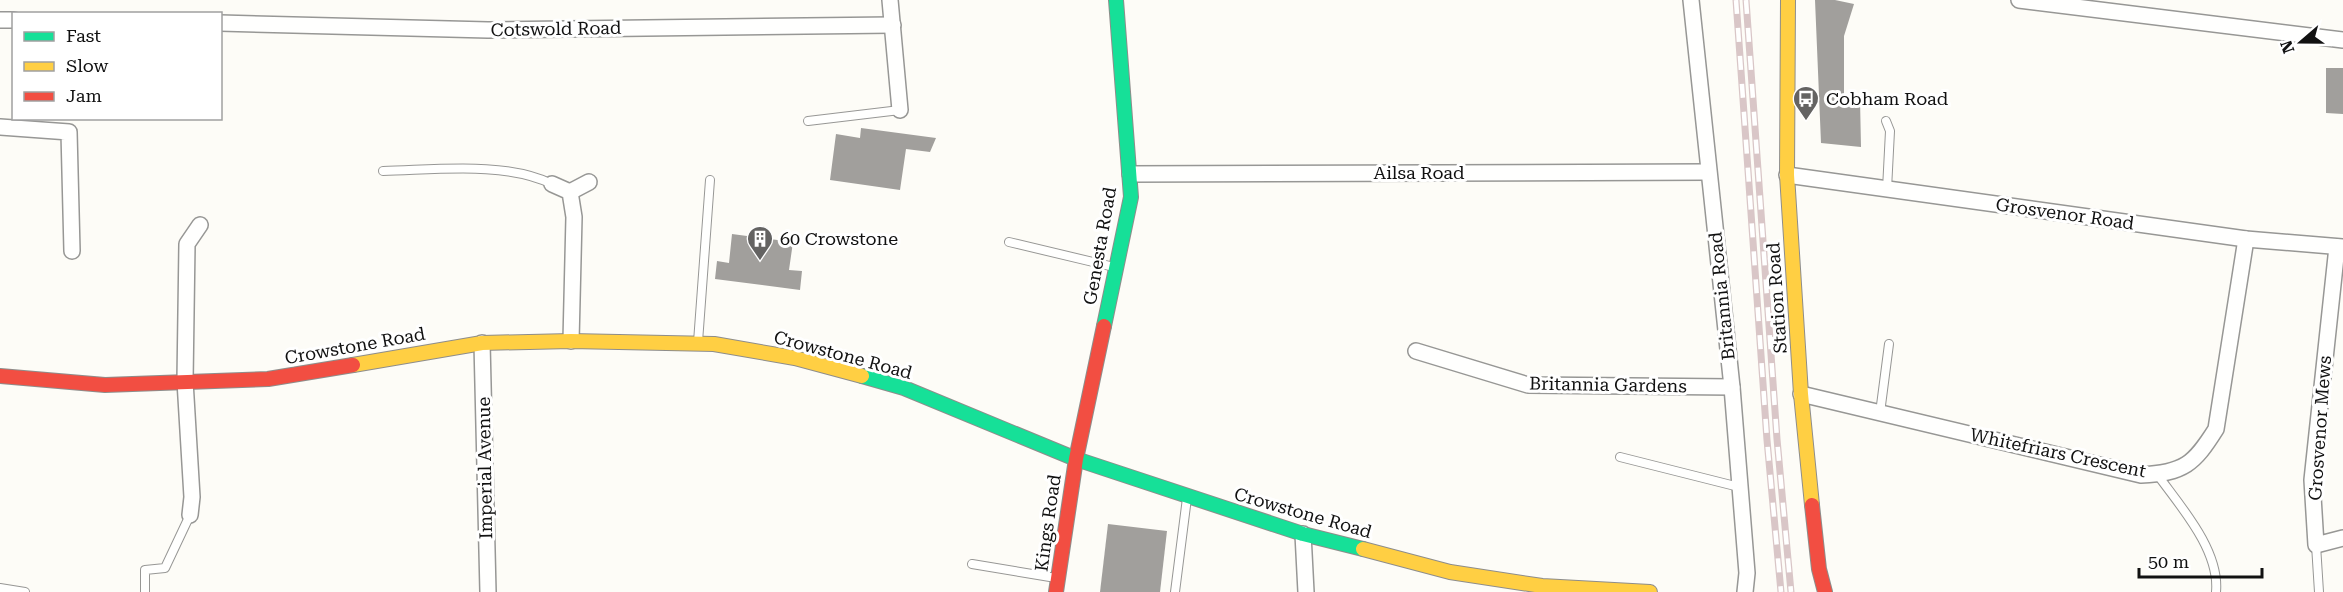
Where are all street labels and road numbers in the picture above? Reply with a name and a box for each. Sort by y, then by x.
street label: Cotswold Road [490,17,622,40]
street label: Ailsa Road [1374,162,1465,183]
street label: Genesta Road [1079,185,1120,307]
street label: Grosvenor Road [1995,193,2136,234]
street label: Britannia Road [1704,230,1739,361]
street label: Station Road [1762,241,1791,354]
street label: Crowstone Road [283,323,427,368]
street label: Crowstone Road [772,326,915,383]
street label: Grosvenor Mews [2304,355,2335,501]
street label: Britannia Gardens [1529,373,1687,396]
street label: Imperial Avenue [473,397,496,539]
street label: Whitefriars Crescent [1968,424,2148,481]
street label: Kings Road [1030,473,1065,573]
street label: Crowstone Road [1232,483,1375,542]

